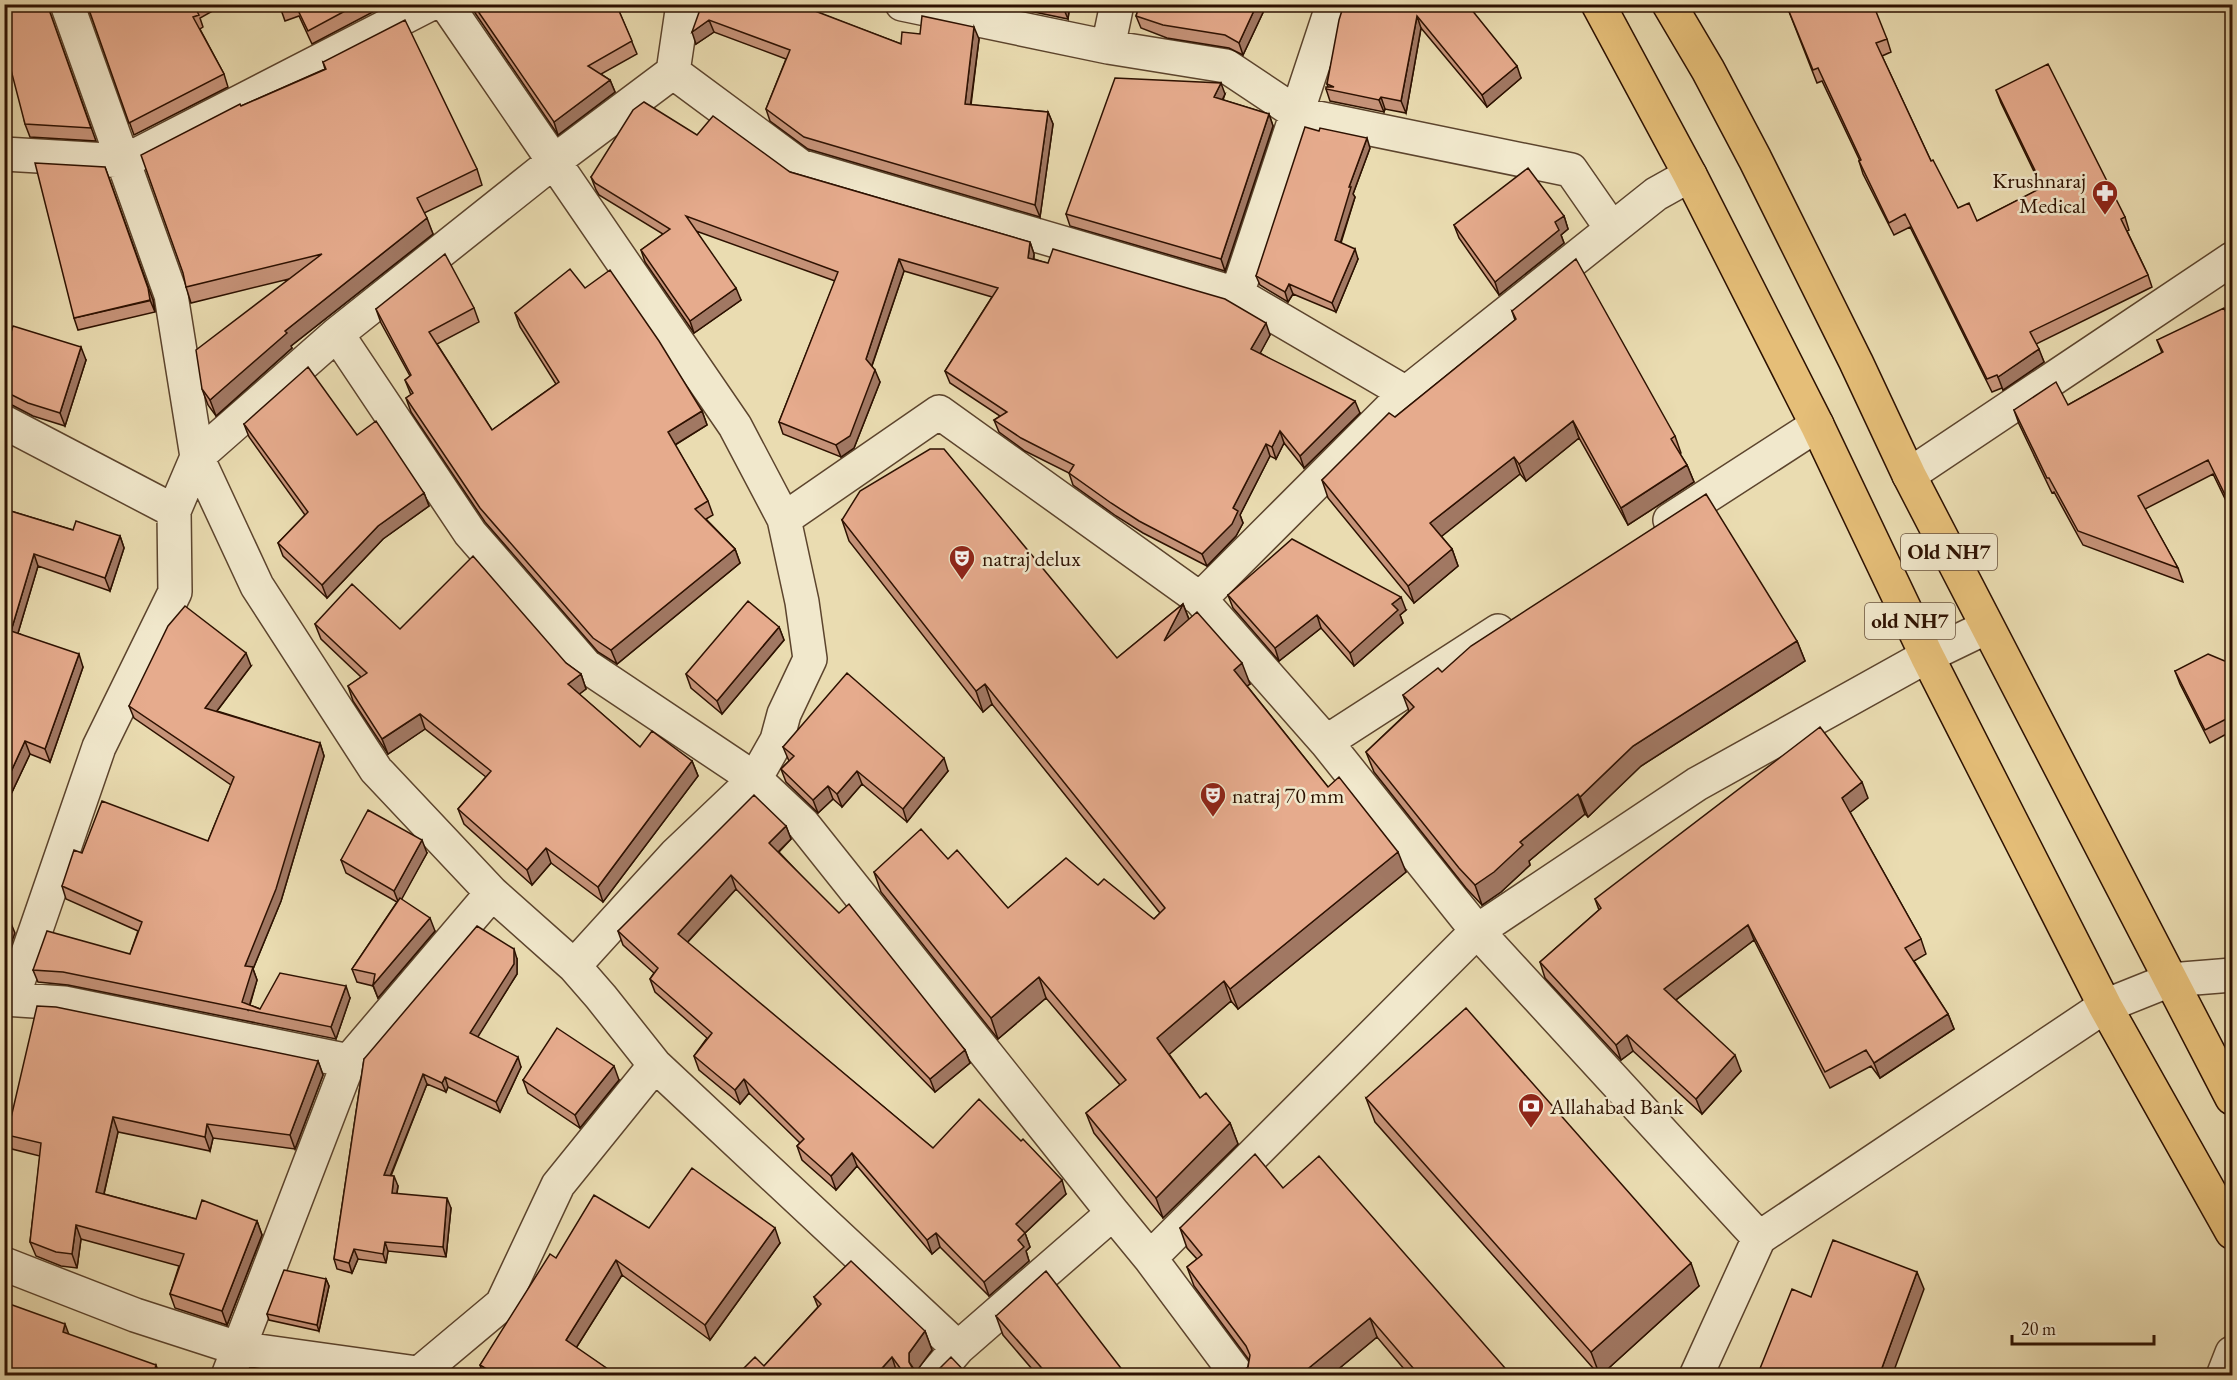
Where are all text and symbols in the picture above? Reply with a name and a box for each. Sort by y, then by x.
place label: Krushnaraj Medical [1992,166,2086,220]
pharmacy icon: Krushnaraj Medical [2090,178,2120,216]
road number: Old NH7 [1901,534,1997,570]
theatre icon: natraj delux [947,543,977,581]
place label: natraj delux [982,544,1081,573]
road number: old NH7 [1865,603,1955,639]
theatre icon: natraj 70 mm [1198,780,1228,818]
place label: natraj 70 mm [1232,781,1344,810]
bank icon: Allahabad Bank [1516,1091,1546,1129]
place label: Allahabad Bank [1549,1092,1684,1121]
scale bar [2012,1308,2154,1346]
text: 20 m [2021,1317,2056,1340]

